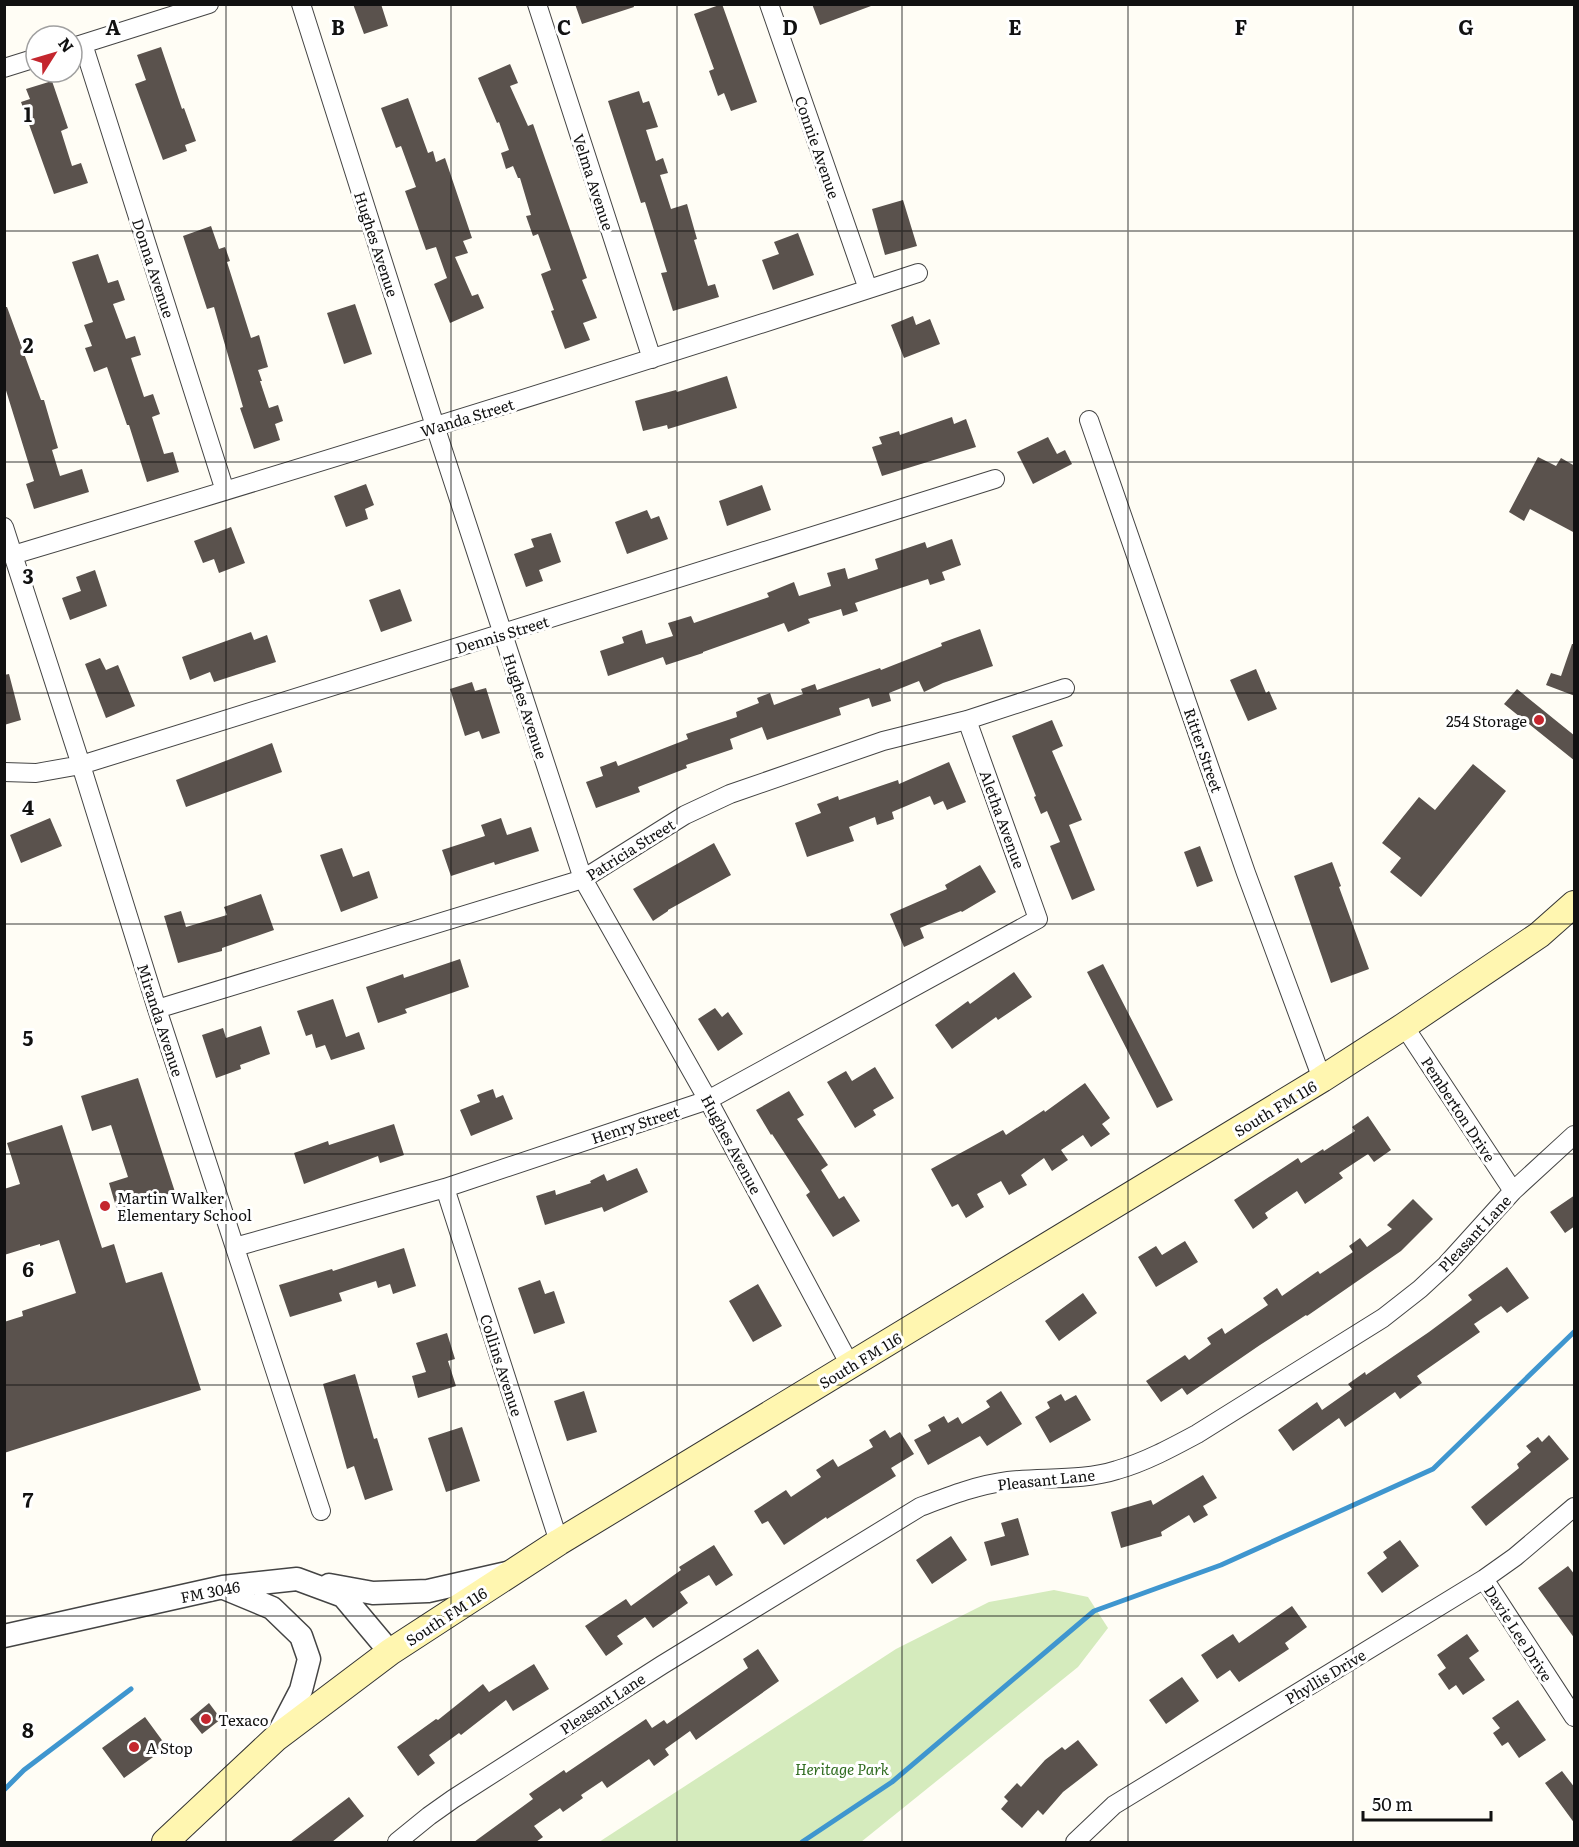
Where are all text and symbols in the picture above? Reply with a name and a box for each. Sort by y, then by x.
text: A [105,11,121,41]
text: B [331,11,345,41]
text: C [557,11,571,41]
text: D [782,11,798,41]
text: E [1008,11,1022,41]
text: F [1235,11,1248,41]
text: G [1458,11,1474,41]
north arrow [24,24,84,84]
text: N [53,32,80,57]
street label: Connie Avenue [790,93,846,202]
text: 1 [24,98,32,128]
street label: Velma Avenue [568,131,621,233]
street label: Hughes Avenue [349,188,405,300]
street label: Donna Avenue [127,215,181,321]
text: 2 [23,329,34,359]
street label: Wanda Street [417,392,517,442]
text: 3 [22,560,34,590]
street label: Dennis Street [452,609,552,659]
street label: Hughes Avenue [498,650,554,762]
street label: Ritter Street [1179,705,1229,795]
place label: 254 Storage [1446,709,1527,732]
marker: 254 Storage [1532,713,1546,727]
street label: Aletha Avenue [975,767,1032,872]
text: 4 [22,791,34,821]
street label: Patricia Street [581,812,679,886]
street label: Miranda Avenue [132,960,190,1080]
text: 5 [23,1022,34,1052]
street label: Pemberton Drive [1416,1052,1502,1166]
street label: South FM 116 [1229,1074,1321,1142]
street label: Hughes Avenue [696,1090,768,1198]
street label: Henry Street [588,1099,682,1149]
place label: Martin Walker Elementary School [117,1186,252,1226]
street label: Pleasant Lane [1432,1189,1516,1277]
marker: Martin Walker Elementary School [98,1199,112,1213]
text: 6 [22,1253,34,1283]
street label: Collins Avenue [475,1311,529,1419]
street label: South FM 116 [814,1326,906,1394]
street label: Pleasant Lane [996,1462,1096,1496]
text: 7 [23,1484,34,1514]
street label: FM 3046 [178,1574,242,1608]
street label: Davie Lee Drive [1479,1580,1559,1686]
street label: South FM 116 [401,1581,491,1651]
street label: Phyllis Drive [1280,1643,1370,1709]
street label: Pleasant Lane [555,1667,650,1739]
place label: Texaco [218,1708,269,1731]
marker: Texaco [199,1712,213,1726]
text: 8 [22,1714,34,1744]
place label: A Stop [146,1736,193,1759]
marker: A Stop [127,1740,141,1754]
park label: Heritage Park [795,1757,890,1780]
scale bar [1363,1784,1490,1822]
text: 50 m [1372,1790,1413,1817]

